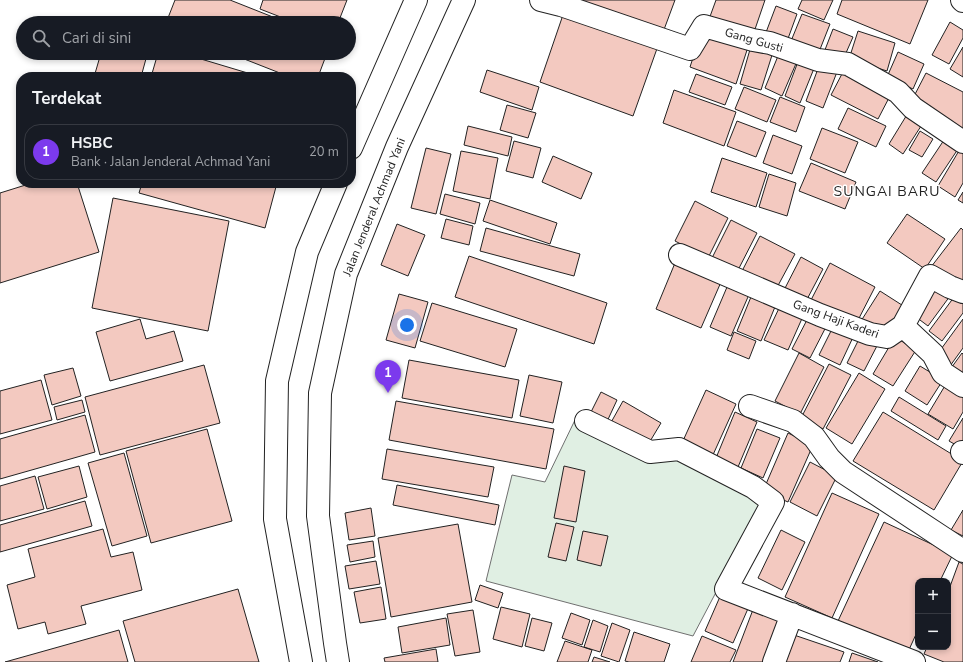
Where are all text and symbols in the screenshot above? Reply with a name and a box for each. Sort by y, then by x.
search box [16,16,356,60]
street label: Gang Gusti [723,24,785,56]
icon: search [30,27,52,49]
text: Cari di sini [62,28,131,48]
text: Terdekat [32,87,101,110]
text: HSBC [71,133,113,153]
street label: Jalan Jenderal Achmad Yani [339,136,409,279]
text: 1 [42,143,50,161]
text: 20 m [309,143,339,161]
text: Bank · Jalan Jenderal Achmad Yani [71,153,270,171]
district label: SUNGAI BARU [834,182,940,201]
street label: Gang Haji Kaderi [791,296,881,342]
your location [397,315,417,335]
pin: 1 [375,360,401,393]
map controls [915,578,951,650]
button: + [915,578,951,614]
button: − [915,614,951,650]

